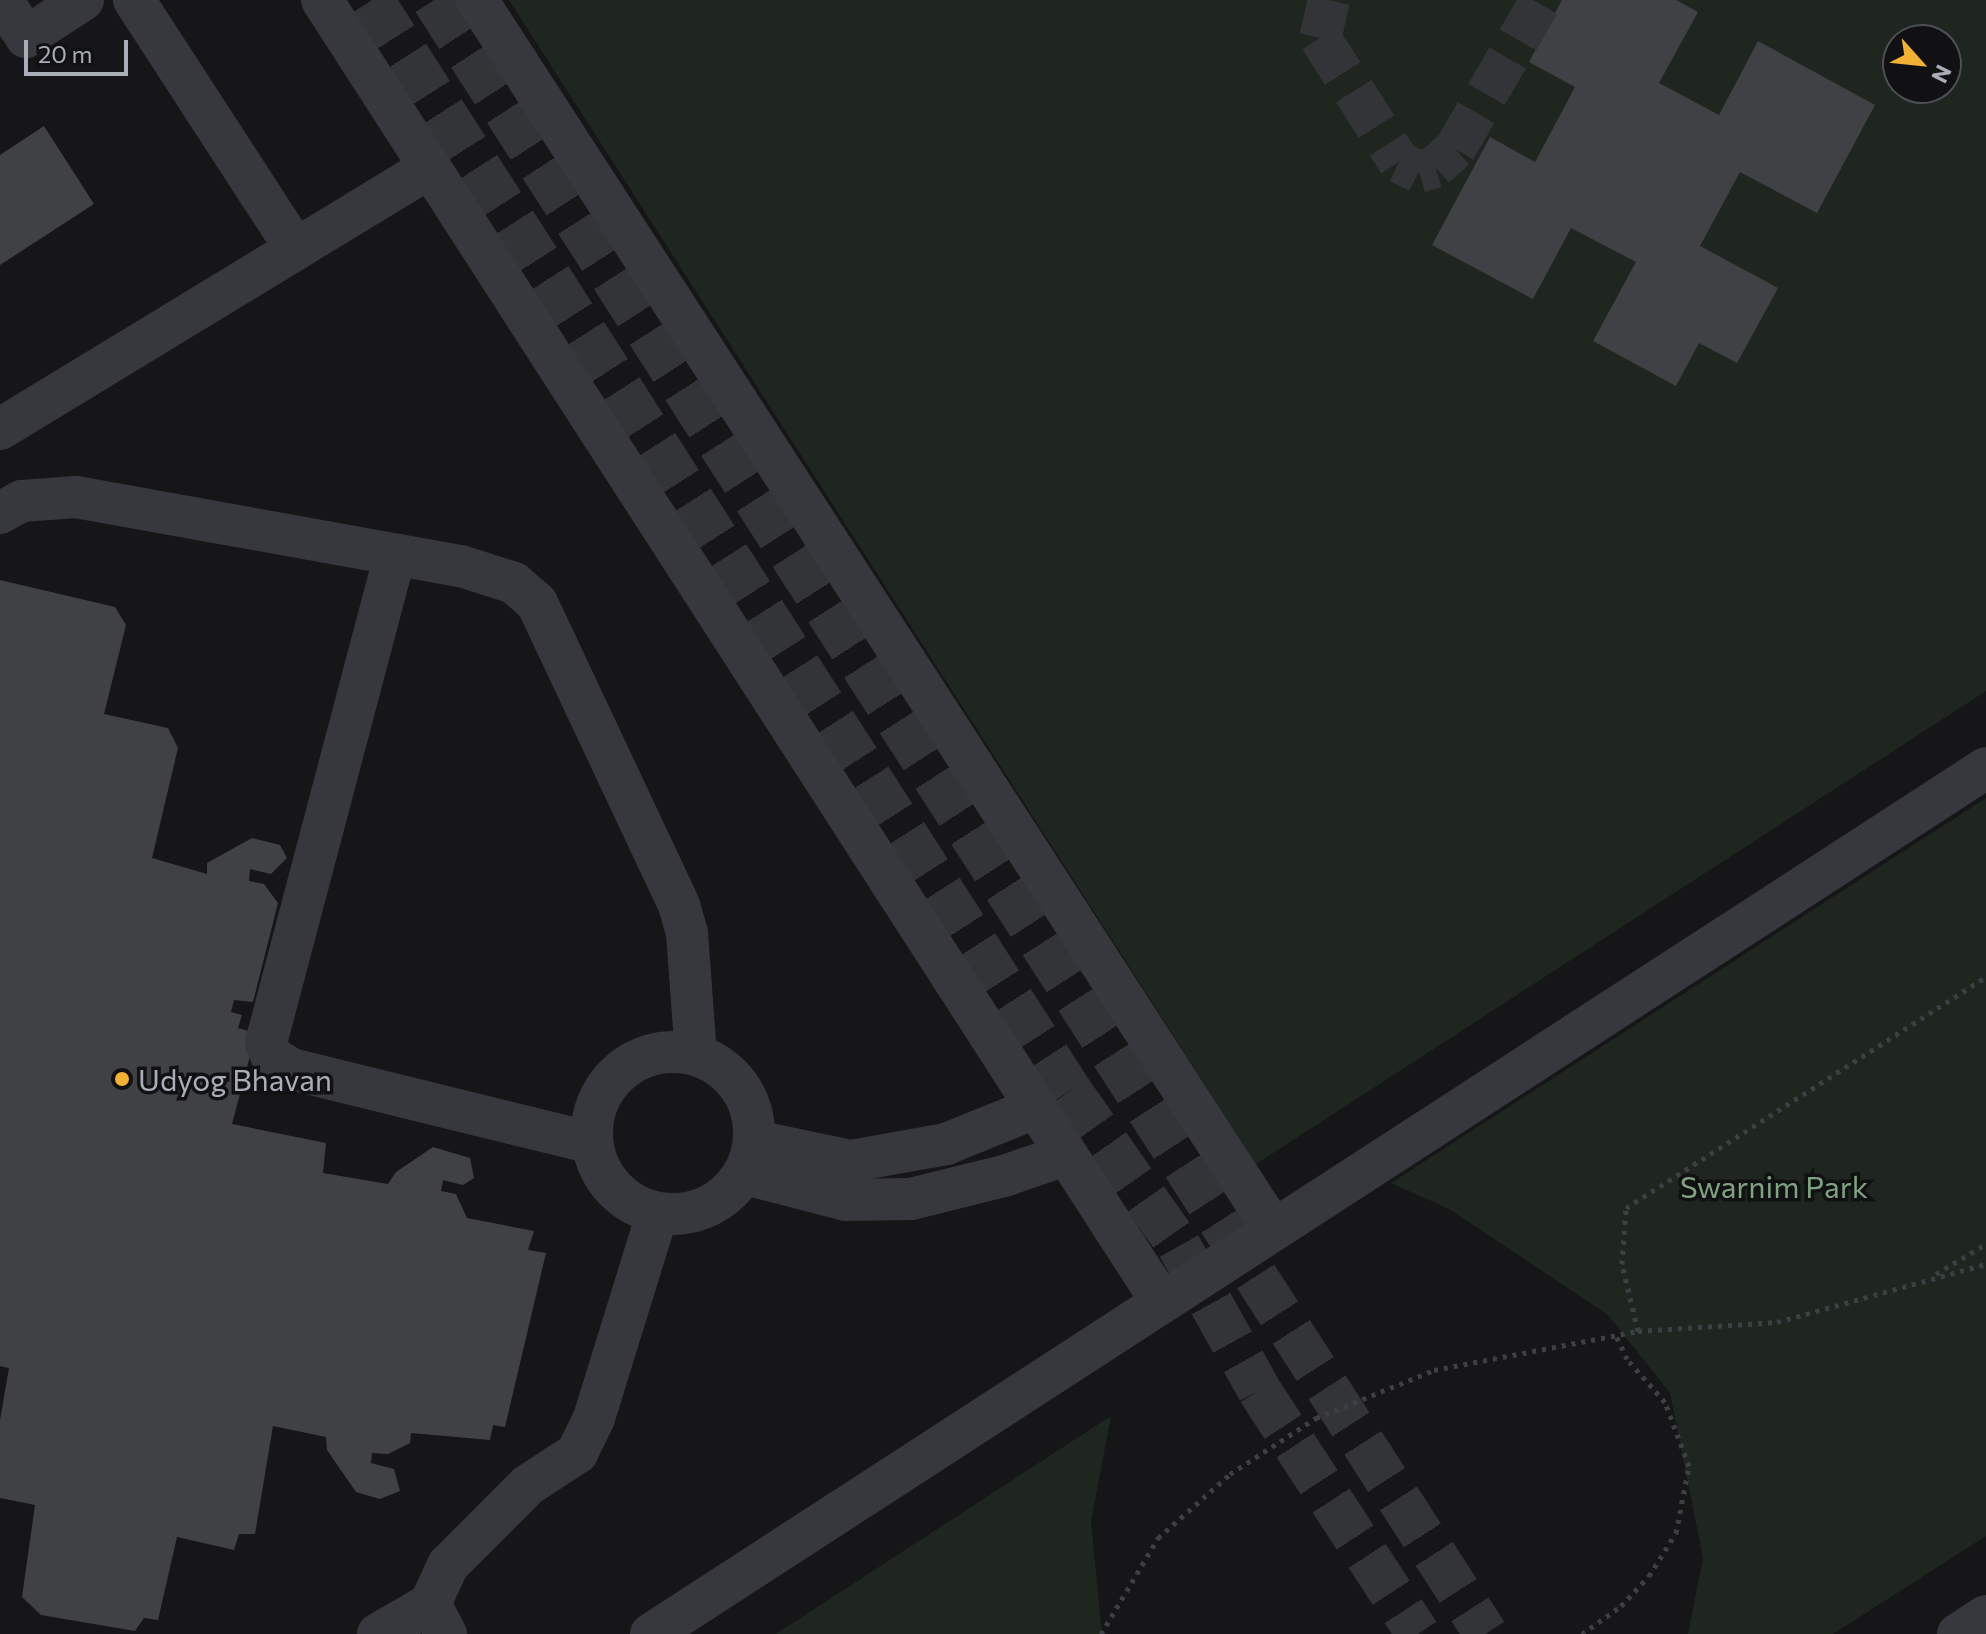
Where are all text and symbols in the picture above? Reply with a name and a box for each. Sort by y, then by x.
scale bar [28,24,132,74]
north arrow [1882,24,1962,104]
text: 20 m [38,39,92,68]
text: N [1926,61,1958,88]
place label: Udyog Bhavan [138,1061,332,1097]
marker: Udyog Bhavan [113,1070,131,1088]
park label: Swarnim Park [1680,1168,1868,1204]

